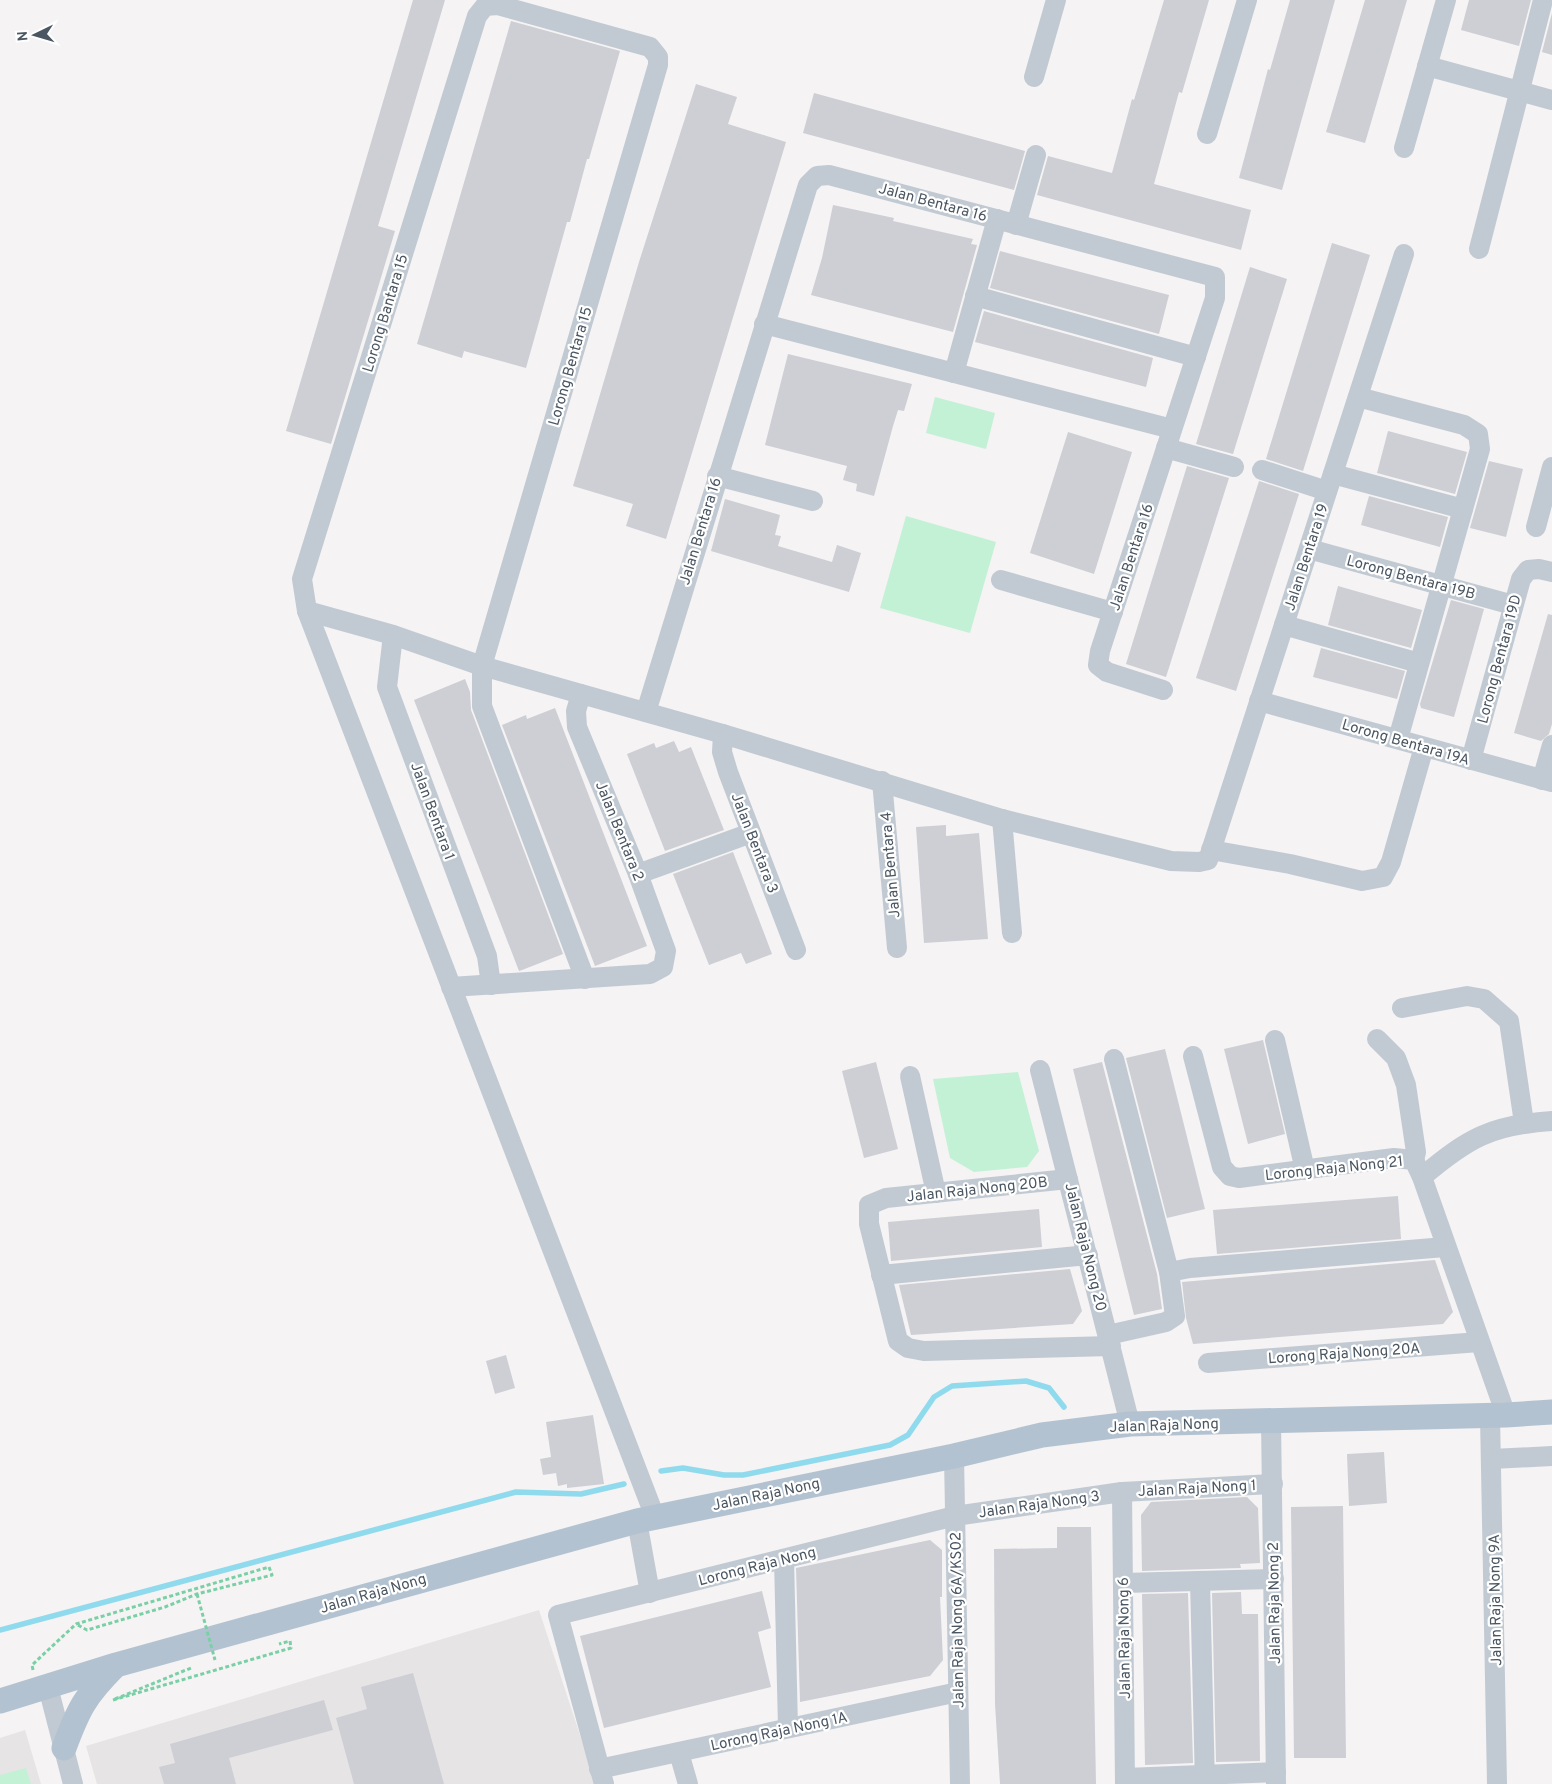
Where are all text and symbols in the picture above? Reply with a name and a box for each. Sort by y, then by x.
north arrow [10,10,60,60]
text: N [15,30,32,42]
street label: Jalan Bentara 16 [876,180,989,227]
street label: Lorong Bantara 15 [359,252,413,375]
street label: Lorong Bentara 15 [545,305,598,428]
street label: Jalan Bentara 16 [676,475,727,588]
street label: Jalan Bentara 16 [1106,501,1159,613]
street label: Jalan Bentara 19 [1281,501,1334,613]
street label: Lorong Bentara 19B [1344,552,1477,605]
street label: Lorong Bentara 19D [1474,593,1527,726]
street label: Lorong Bentara 19A [1339,716,1472,771]
street label: Jalan Bentara 1 [405,760,458,863]
street label: Jalan Bentara 2 [590,779,647,884]
street label: Jalan Bentara 3 [726,791,781,896]
street label: Jalan Bentara 4 [877,811,906,919]
street label: Lorong Raja Nong 21 [1264,1153,1404,1186]
street label: Jalan Raja Nong 20B [906,1174,1049,1207]
street label: Jalan Raja Nong 20 [1059,1181,1110,1314]
street label: Lorong Raja Nong 20A [1267,1340,1421,1369]
street label: Jalan Raja Nong [1109,1415,1219,1438]
street label: Jalan Raja Nong [711,1475,822,1516]
street label: Jalan Raja Nong 1 [1137,1477,1257,1502]
street label: Jalan Raja Nong 3 [977,1488,1101,1523]
street label: Jalan Raja Nong 6A/KS02 [947,1532,970,1708]
street label: Jalan Raja Nong 9A [1486,1534,1507,1666]
street label: Jalan Raja Nong 2 [1265,1542,1286,1664]
street label: Lorong Raja Nong [697,1544,818,1591]
street label: Jalan Raja Nong [318,1570,429,1619]
street label: Jalan Raja Nong 6 [1115,1577,1136,1699]
street label: Lorong Raja Nong 1A [709,1709,849,1756]

